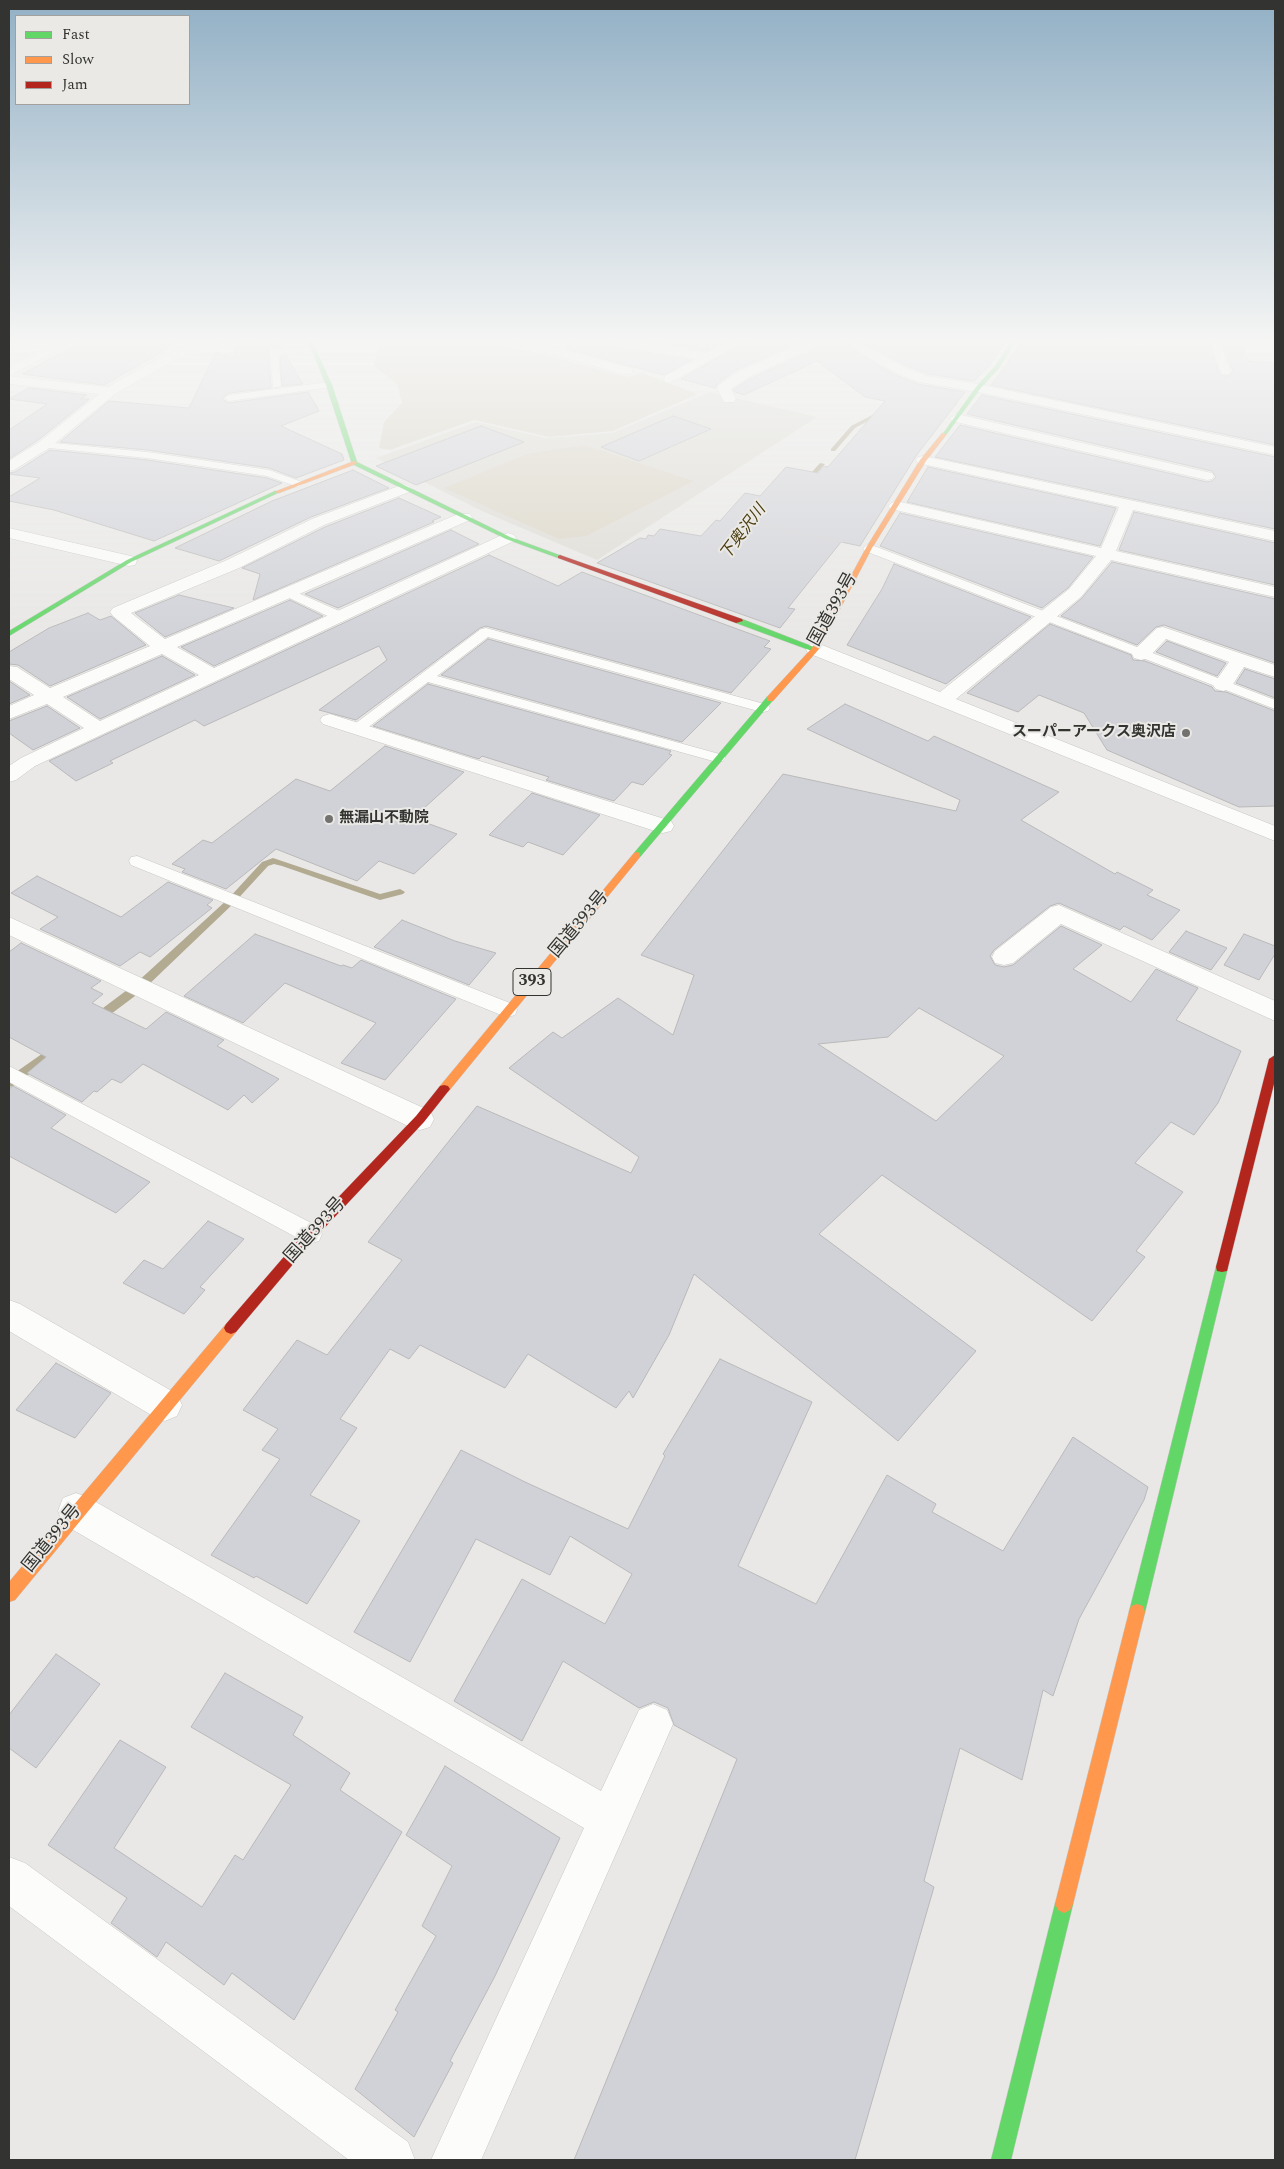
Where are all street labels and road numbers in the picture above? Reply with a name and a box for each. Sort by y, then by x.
street label: 国道393号 [805,569,863,651]
street label: 国道393号 [546,887,614,963]
road number: 393 [513,969,551,996]
street label: 国道393号 [281,1194,351,1268]
street label: 国道393号 [19,1501,87,1577]

